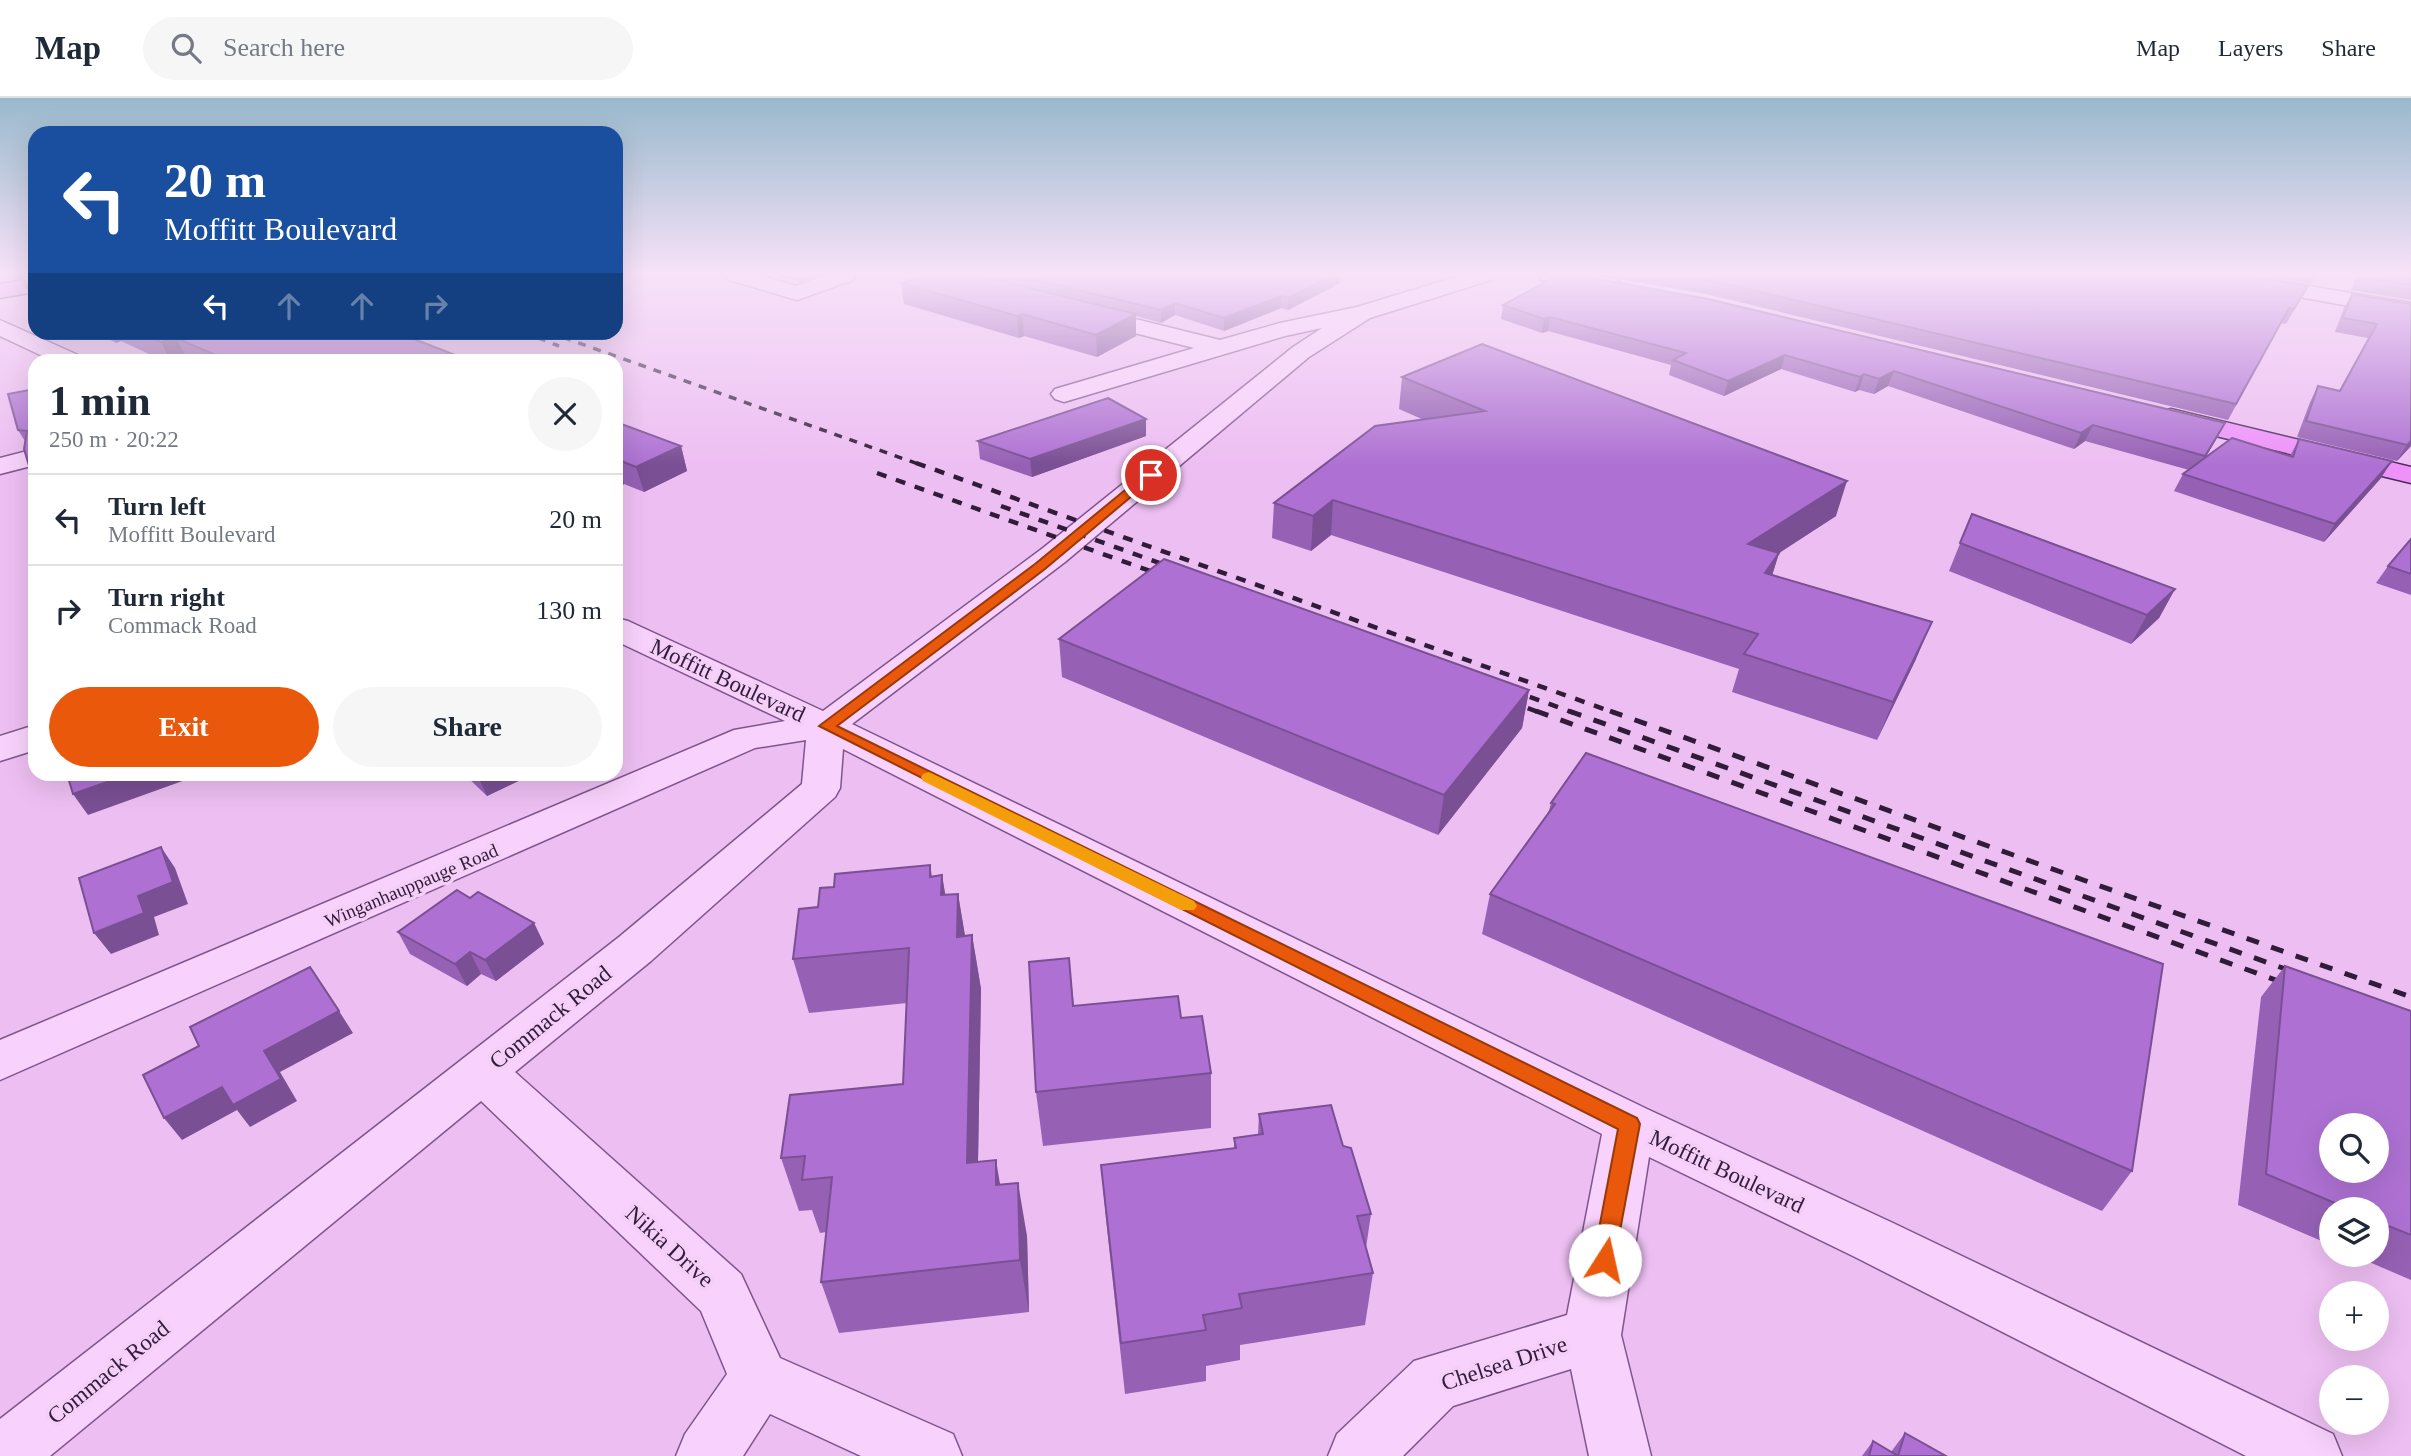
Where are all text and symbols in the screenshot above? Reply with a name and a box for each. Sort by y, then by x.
search box [143,17,633,80]
icon: search [167,29,205,67]
text: Map [35,30,101,66]
text: Search here [223,33,345,62]
text: Map [2136,35,2180,61]
text: Layers [2218,35,2283,61]
text: Share [2321,35,2376,61]
text: 20 m [164,153,266,208]
icon: left [49,154,140,245]
text: Moffitt Boulevard [164,211,397,247]
icon: left [197,287,235,325]
icon: ahead [270,287,308,325]
icon: ahead [343,287,381,325]
icon: right [416,287,454,325]
button: close [528,377,602,451]
text: 1 min [49,378,151,424]
text: 250 m · 20:22 [49,427,179,452]
pin [1121,445,1181,505]
icon: arrive [1132,456,1170,494]
text: Turn left [108,492,206,521]
icon: left [49,501,87,539]
text: 20 m [549,505,602,534]
text: Moffitt Boulevard [108,522,276,547]
text: Turn right [108,583,225,612]
icon: right [49,592,87,630]
text: 130 m [536,596,602,625]
text: Commack Road [108,613,257,638]
street label: Moffitt Boulevard [647,634,809,727]
button: Exit [49,687,319,767]
button: Share [333,687,602,767]
street label: Winganhauppauge Road [321,839,502,932]
street label: Commack Road [485,961,616,1074]
map controls [2319,1113,2389,1435]
button: search [2319,1113,2389,1183]
street label: Moffitt Boulevard [1646,1125,1808,1218]
button: layers [2319,1197,2389,1267]
street label: Nikia Drive [621,1201,719,1292]
position arrow [1568,1223,1642,1297]
button: + [2319,1281,2389,1351]
street label: Commack Road [43,1316,174,1429]
street label: Chelsea Drive [1438,1331,1570,1396]
button: − [2319,1365,2389,1435]

